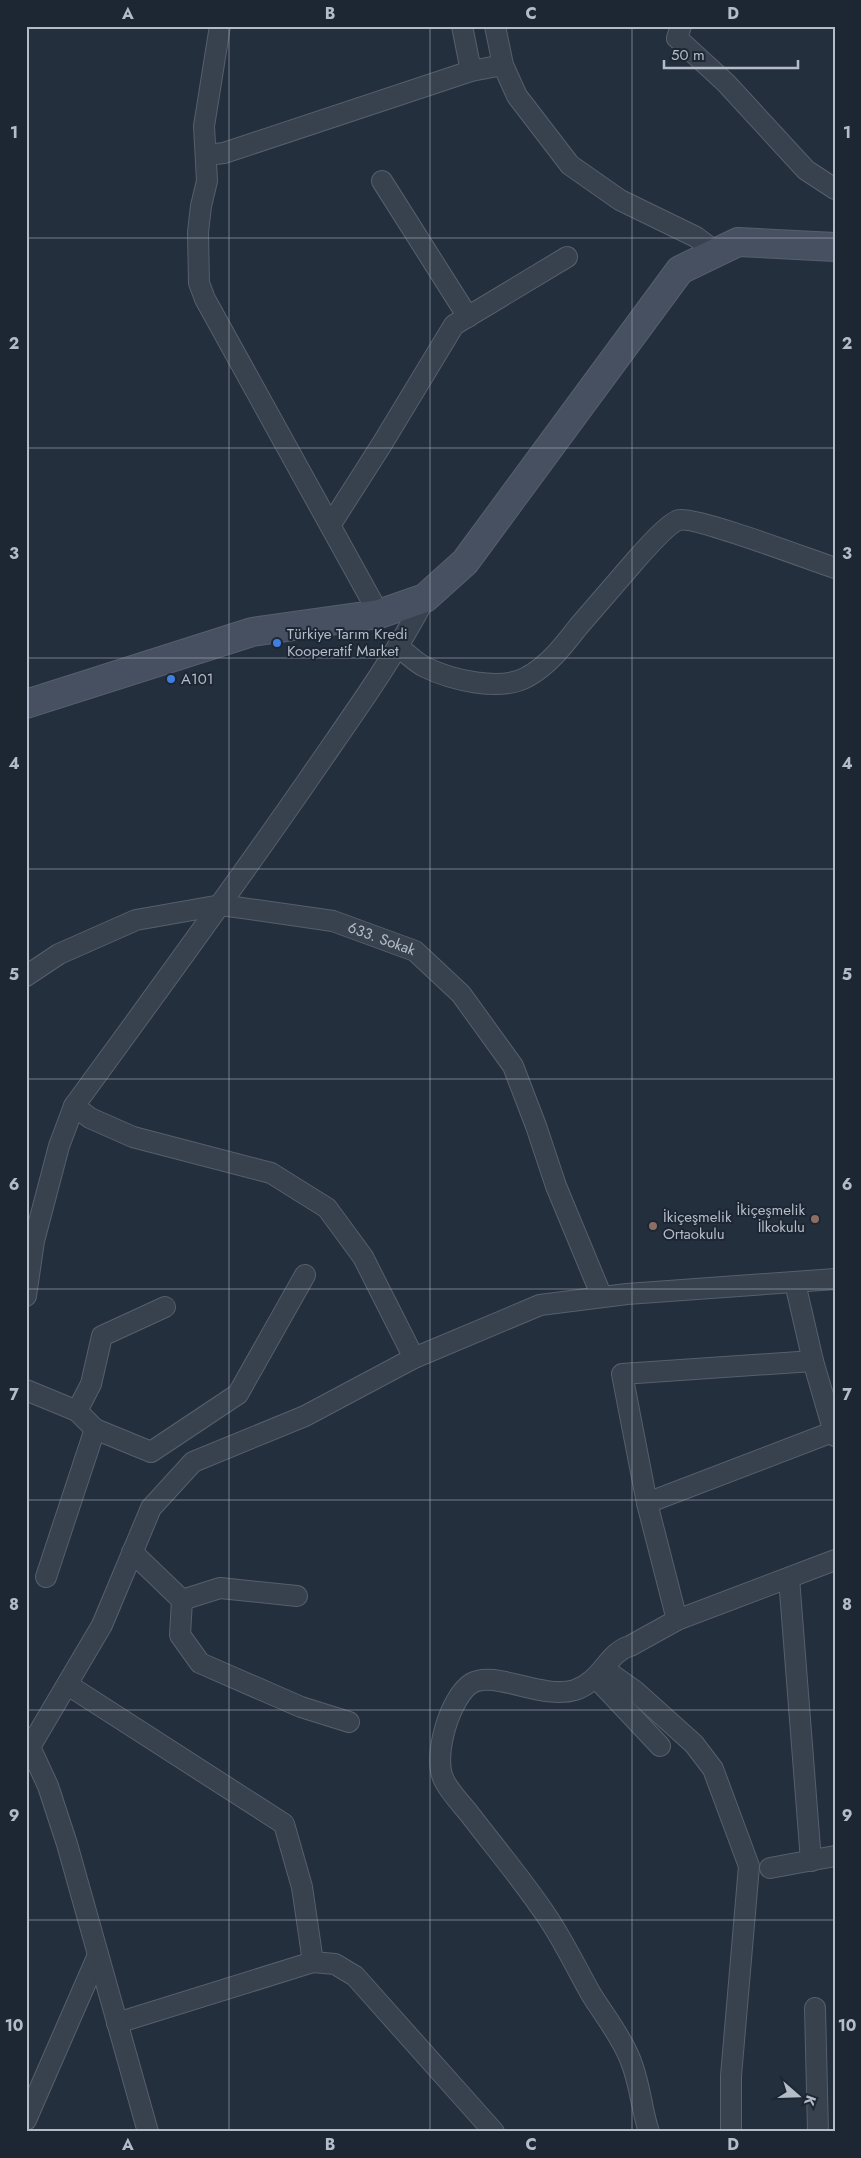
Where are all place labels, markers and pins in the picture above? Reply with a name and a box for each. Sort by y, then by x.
place label: Türkiye Tarım Kredi Kooperatif Market [287,623,408,662]
marker: Türkiye Tarım Kredi Kooperatif Market [271,637,283,649]
place label: A101 [181,668,213,690]
marker: A101 [165,673,177,685]
place label: İkiçeşmelik İlkokulu [737,1199,805,1238]
place label: İkiçeşmelik Ortaokulu [663,1206,732,1245]
marker: İkiçeşmelik İlkokulu [809,1213,821,1225]
marker: İkiçeşmelik Ortaokulu [647,1220,659,1232]

